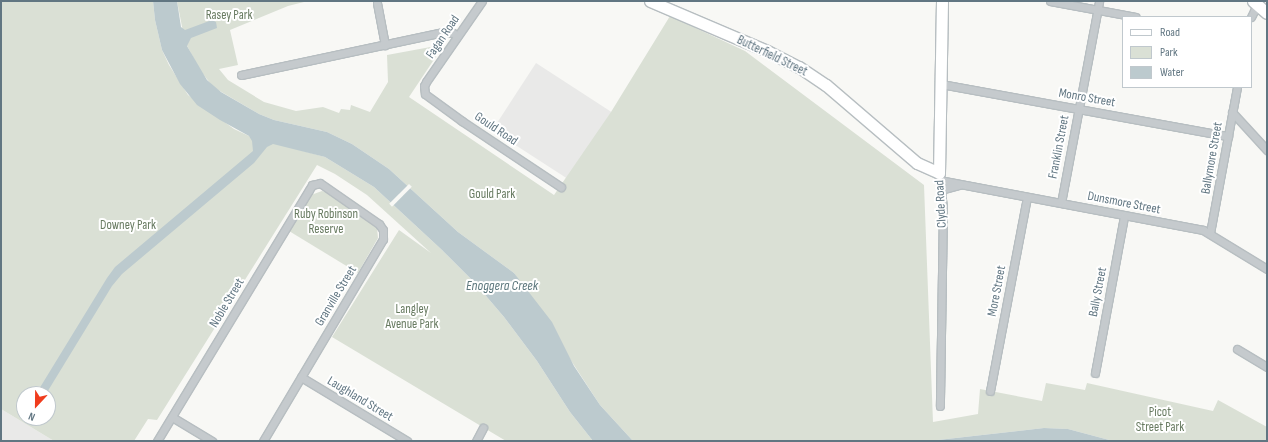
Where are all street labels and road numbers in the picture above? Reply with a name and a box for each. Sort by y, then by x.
street label: Fagan Road [423,12,463,62]
street label: Butterfield Street [734,32,810,80]
street label: Monro Street [1058,85,1116,111]
street label: Gould Road [471,109,521,149]
street label: Franklin Street [1045,114,1073,180]
street label: Ballymore Street [1198,121,1226,195]
street label: Clyde Road [932,180,950,228]
street label: Dunsmore Street [1086,188,1162,218]
street label: Granville Street [312,263,360,329]
street label: More Street [984,264,1010,318]
street label: Bally Street [1086,266,1110,318]
street label: Noble Street [206,276,248,330]
street label: Laughland Street [324,373,396,425]

